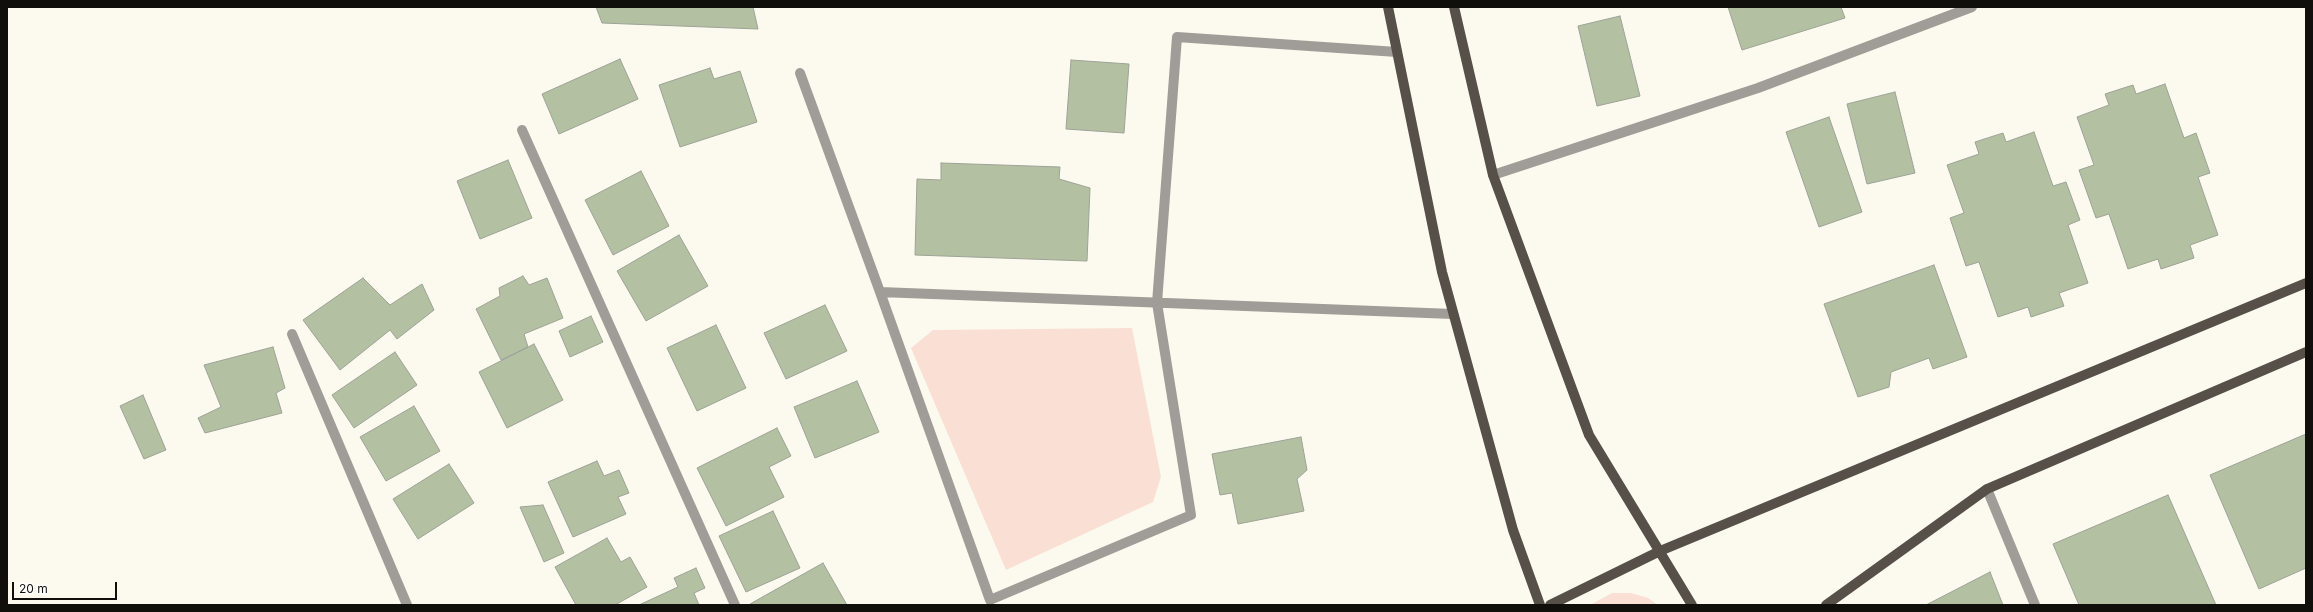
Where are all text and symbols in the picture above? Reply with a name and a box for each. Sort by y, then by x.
scale bar [14,574,119,600]
text: 20 m [19,581,48,596]

